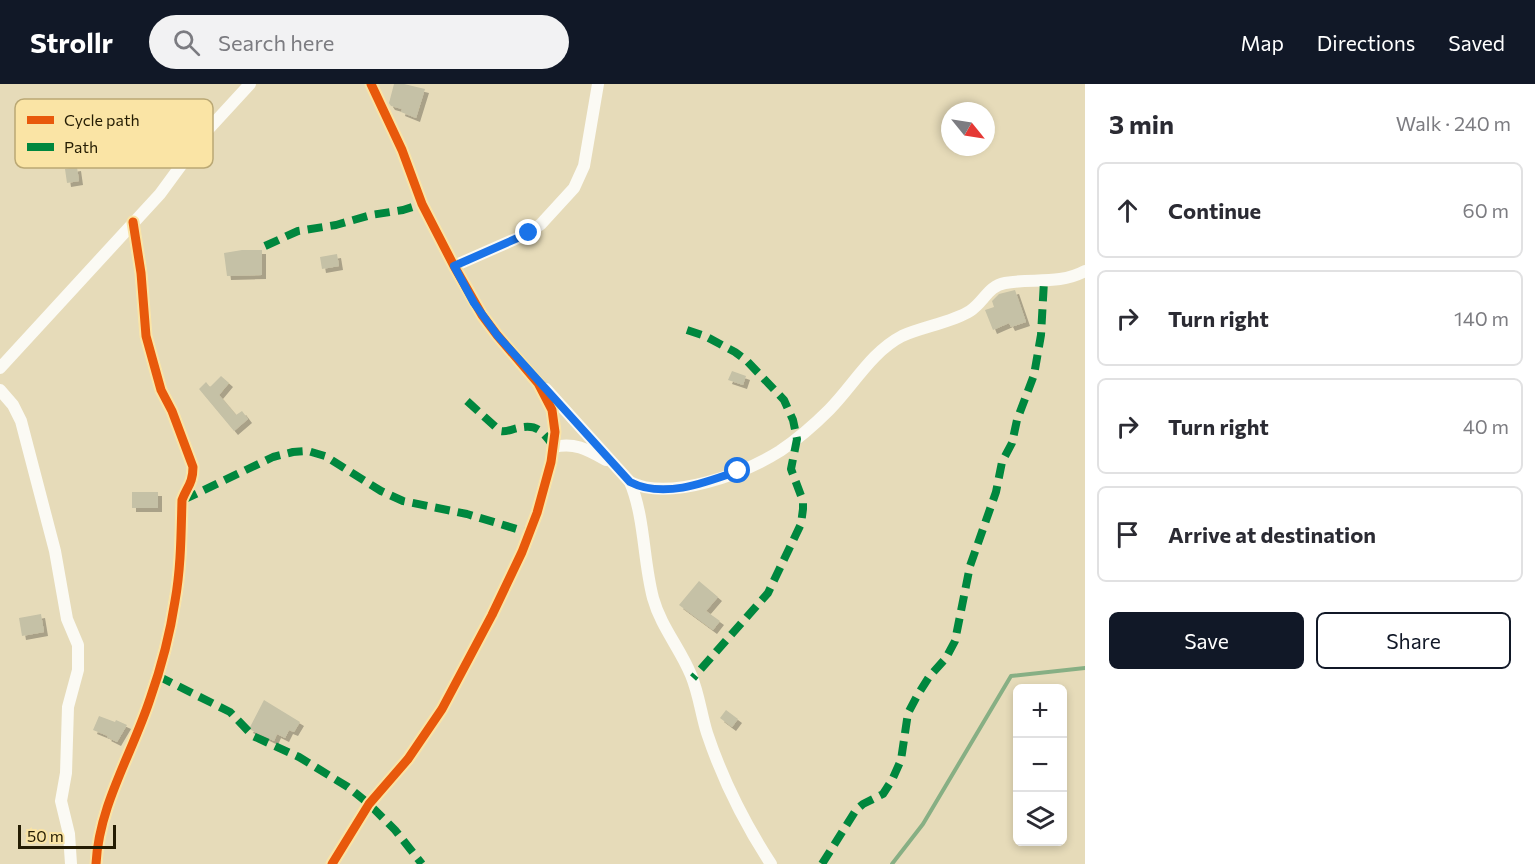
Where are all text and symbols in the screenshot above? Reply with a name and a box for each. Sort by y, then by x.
search box [149,15,569,69]
text: Strollr [30,25,113,59]
icon: search [170,26,203,59]
text: Search here [218,29,334,56]
text: Map [1241,30,1284,55]
text: Directions [1317,30,1415,55]
text: Saved [1448,30,1505,55]
legend [15,99,213,168]
north arrow [941,102,995,156]
text: 3 min [1109,108,1174,139]
text: Cycle path [64,110,140,129]
text: Walk · 240 m [1396,111,1511,135]
text: Path [64,137,98,156]
icon: ahead [1111,194,1144,227]
text: Continue [1168,197,1261,224]
text: 60 m [1463,198,1509,222]
route end [515,219,541,245]
icon: right [1111,302,1144,335]
text: Turn right [1168,305,1269,332]
text: 140 m [1454,306,1509,330]
icon: right [1111,410,1144,443]
text: Turn right [1168,413,1269,440]
text: 40 m [1463,414,1509,438]
route start [724,457,750,483]
icon: arrive [1111,518,1144,551]
text: Arrive at destination [1168,521,1376,548]
button: Save [1109,612,1304,669]
button: Share [1316,612,1511,669]
map controls [1013,684,1067,846]
button: + [1013,684,1067,738]
button: − [1013,738,1067,792]
button: layers [1013,792,1067,846]
scale bar [18,822,116,850]
text: 50 m [27,826,64,845]

